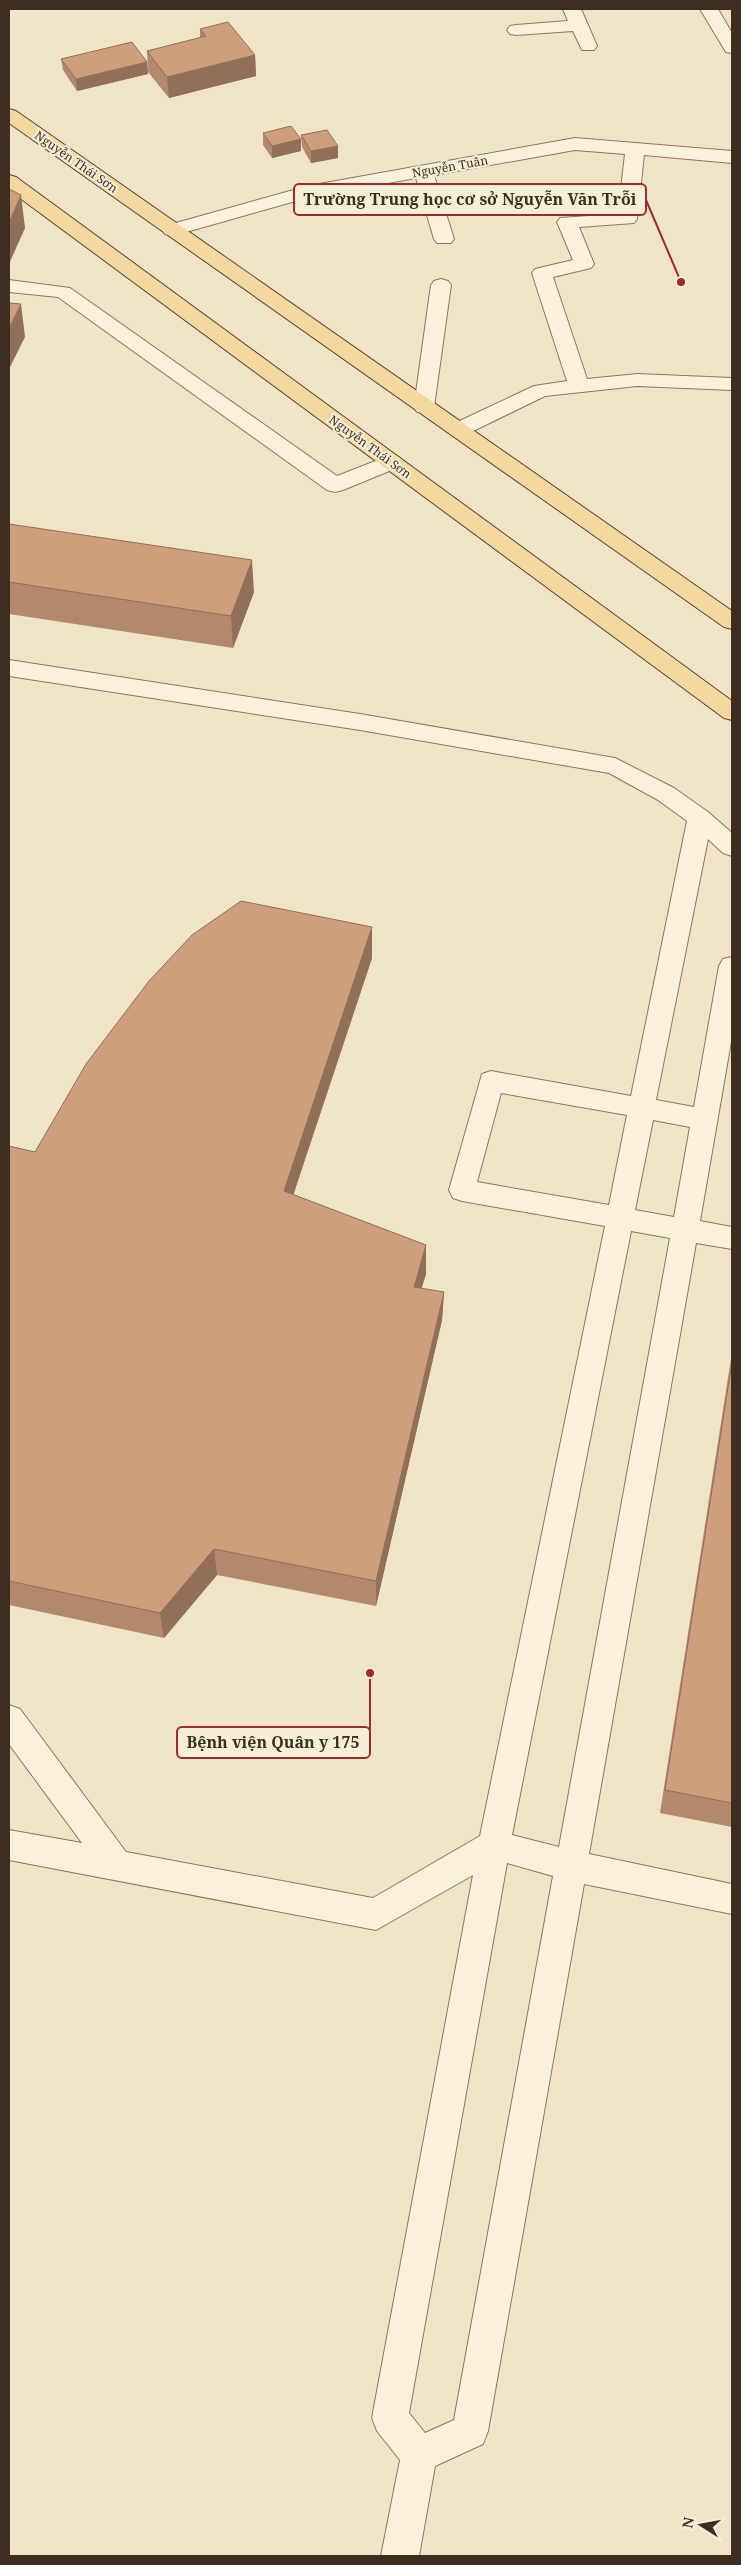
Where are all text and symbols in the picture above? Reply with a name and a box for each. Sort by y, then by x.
street label: Nguyễn Thái Sơn [31,127,121,197]
street label: Nguyễn Tuân [411,151,489,182]
callout: Trường Trung học cơ sở Nguyễn Văn Trỗi [294,184,646,215]
text: Trường Trung học cơ sở Nguyễn Văn Trỗi [304,188,637,210]
street label: Nguyễn Thái Sơn [326,411,415,482]
callout: Bệnh viện Quân y 175 [177,1727,370,1758]
text: Bệnh viện Quân y 175 [187,1731,359,1753]
north arrow [676,2500,726,2550]
text: N [677,2515,698,2530]

